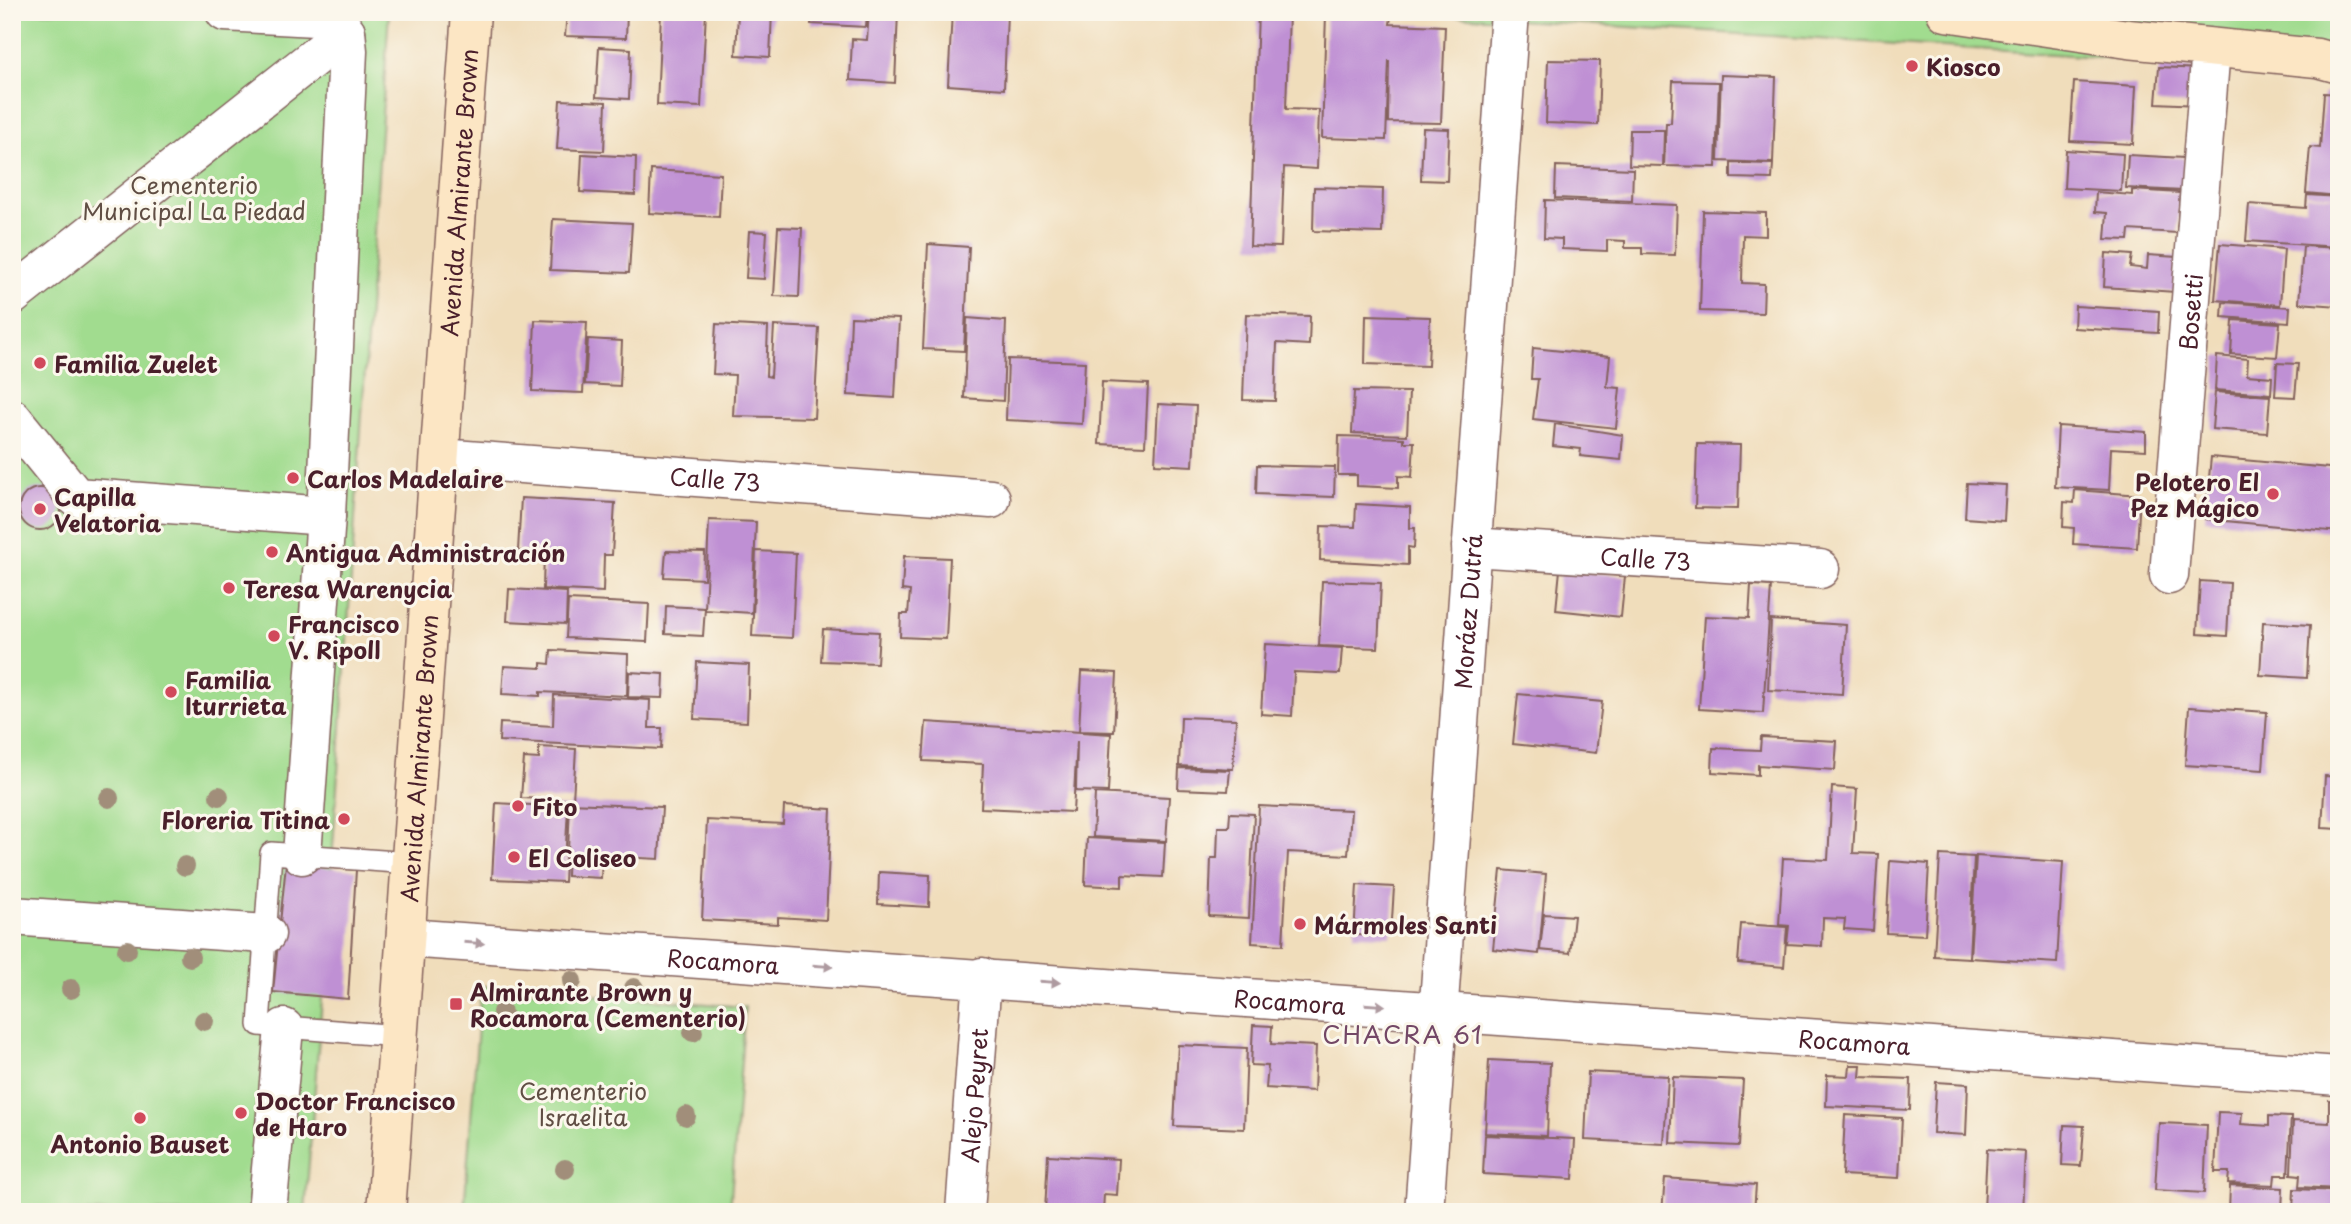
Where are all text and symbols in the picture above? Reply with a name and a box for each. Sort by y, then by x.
street label: Avenida Almirante Brown [431,48,486,338]
place label: Kiosco [1926,49,2000,84]
marker: Kiosco [1904,58,1920,74]
park label: Cementerio Municipal La Piedad [82,167,306,228]
street label: Bosetti [2169,272,2210,352]
place label: Familia Zuelet [54,346,218,381]
marker: Familia Zuelet [32,355,48,371]
street label: Calle 73 [669,458,762,499]
place label: Carlos Madelaire [307,461,504,496]
place label: Pelotero El Pez Mágico [2130,464,2259,525]
marker: Carlos Madelaire [285,470,301,486]
place label: Capilla Velatoria [54,479,161,540]
marker: Pelotero El Pez Mágico [2265,486,2281,502]
marker: Capilla Velatoria [32,501,48,517]
street label: Moráez Dutrá [1444,533,1490,690]
place label: Antigua Administración [286,535,565,570]
street label: Calle 73 [1599,538,1692,578]
marker: Antigua Administración [264,544,280,560]
place label: Teresa Warenycia [243,571,452,606]
marker: Teresa Warenycia [221,580,237,596]
place label: Francisco V. Ripoll [288,606,399,667]
street label: Avenida Almirante Brown [391,613,446,903]
marker: Francisco V. Ripoll [266,628,282,644]
place label: Familia Iturrieta [185,662,287,723]
marker: Familia Iturrieta [163,684,179,700]
place label: Fito [532,789,577,824]
marker: Fito [510,798,526,814]
place label: Floreria Titina [161,802,330,837]
marker: Floreria Titina [336,811,352,827]
place label: El Coliseo [528,840,636,875]
marker: El Coliseo [506,849,522,865]
place label: Mármoles Santi [1314,907,1497,942]
marker: Mármoles Santi [1292,916,1308,932]
one-way arrow [463,937,485,948]
street label: Rocamora [666,939,781,982]
one-way arrow [813,961,835,972]
place label: Almirante Brown y Rocamora (Cementerio) [470,974,746,1035]
one-way arrow [1040,977,1062,988]
street label: Rocamora [1232,980,1347,1023]
marker: Almirante Brown y Rocamora (Cementerio) [448,996,464,1012]
one-way arrow [1364,1000,1386,1011]
district label: CHACRA 61 [1322,1016,1484,1052]
street label: Rocamora [1797,1020,1912,1063]
street label: Alejo Peyret [951,1027,996,1164]
park label: Cementerio Israelita [519,1073,647,1134]
place label: Doctor Francisco de Haro [255,1083,455,1144]
marker: Doctor Francisco de Haro [233,1105,249,1121]
marker: Antonio Bauset [132,1110,148,1126]
place label: Antonio Bauset [51,1126,229,1161]

